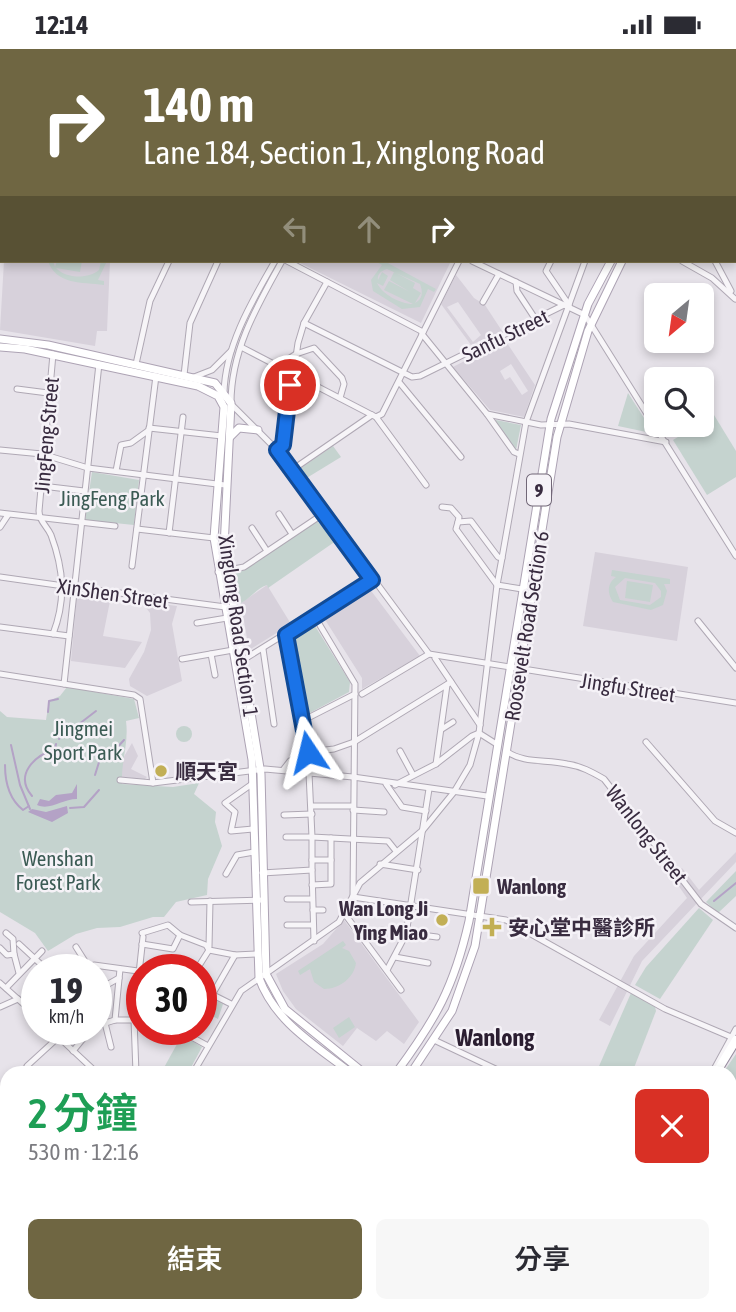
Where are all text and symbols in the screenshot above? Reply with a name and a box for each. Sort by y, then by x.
text: 12:14 [35,10,89,40]
text: 140 m [143,76,254,132]
icon: right [28,77,119,168]
text: Lane 184, Section 1, Xinglong Road [143,134,545,171]
icon: left [277,210,315,248]
icon: ahead [350,210,388,248]
icon: right [423,210,461,248]
north arrow [644,283,714,353]
map controls [644,283,714,437]
street label: Sanfu Street [458,304,552,366]
pin [260,355,320,415]
icon: arrive [271,366,309,404]
button: search [644,367,714,437]
street label: JingFeng Street [29,376,63,494]
road number: 9 [527,475,551,505]
park label: JingFeng Park [59,486,165,510]
street label: Roosevelt Road Section 6 [499,529,553,723]
street label: Xinglong Road Section 1 [214,533,264,719]
street label: XinShen Street [56,573,170,613]
street label: Jingfu Street [579,668,677,706]
position arrow [271,715,345,789]
park label: Jingmei Sport Park [44,716,122,764]
place label: 順天宮 [175,759,238,783]
marker: 順天宮 [153,763,169,779]
street label: Wanlong Street [601,780,693,888]
park label: Wenshan Forest Park [15,846,101,894]
place label: Wanlong [496,874,567,898]
marker: Wanlong [471,876,491,896]
place label: Wan Long Ji Ying Miao [338,896,428,944]
marker: Wan Long Ji Ying Miao [434,912,450,928]
place label: 安心堂中醫診所 [508,915,655,939]
marker: 安心堂中醫診所 [482,917,502,937]
speed limit sign: 30 [126,954,217,1045]
text: 19 [50,970,83,1010]
text: km/h [49,1006,84,1027]
district label: Wanlong [455,1024,535,1051]
text: 2 分鐘 [28,1089,138,1137]
button: close [635,1089,709,1163]
text: 530 m · 12:16 [28,1139,139,1165]
button: 結束 [28,1219,362,1299]
button: 分享 [376,1219,709,1299]

